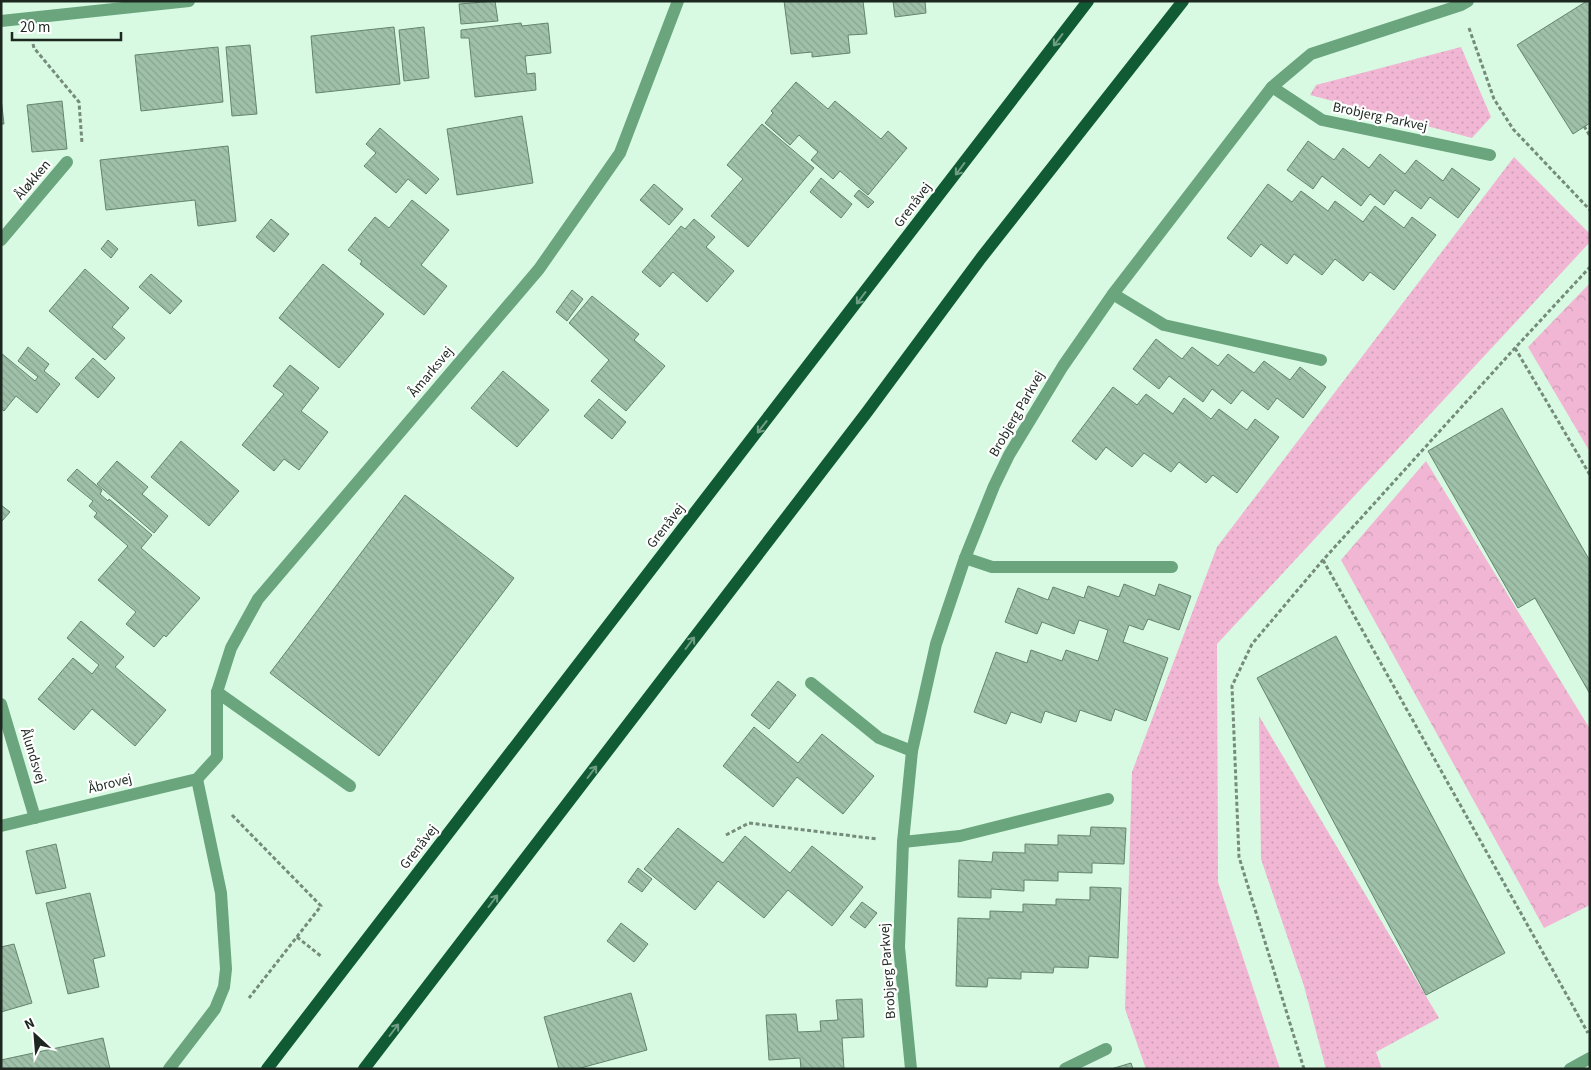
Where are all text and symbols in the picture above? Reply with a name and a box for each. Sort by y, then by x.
scale bar [12,10,121,42]
text: 20 m [20,17,50,38]
one-way arrow [1053,33,1064,46]
street label: Brobjerg Parkvej [1331,97,1429,137]
street label: Åløkken [10,156,56,204]
one-way arrow [954,162,965,175]
street label: Grenåvej [889,178,937,232]
one-way arrow [856,291,866,305]
street label: Åmarksvej [404,342,458,402]
street label: Brobjerg Parkvej [984,367,1050,461]
one-way arrow [757,420,767,434]
street label: Grenåvej [642,499,690,553]
one-way arrow [685,637,696,650]
street label: Ålundsvej [15,726,51,786]
one-way arrow [586,766,597,779]
street label: Åbrovej [86,769,134,799]
street label: Grenåvej [395,820,443,874]
one-way arrow [487,895,498,908]
street label: Brobjerg Parkvej [875,922,901,1020]
north arrow [10,1010,60,1060]
text: N [21,1013,38,1035]
one-way arrow [389,1023,399,1037]

